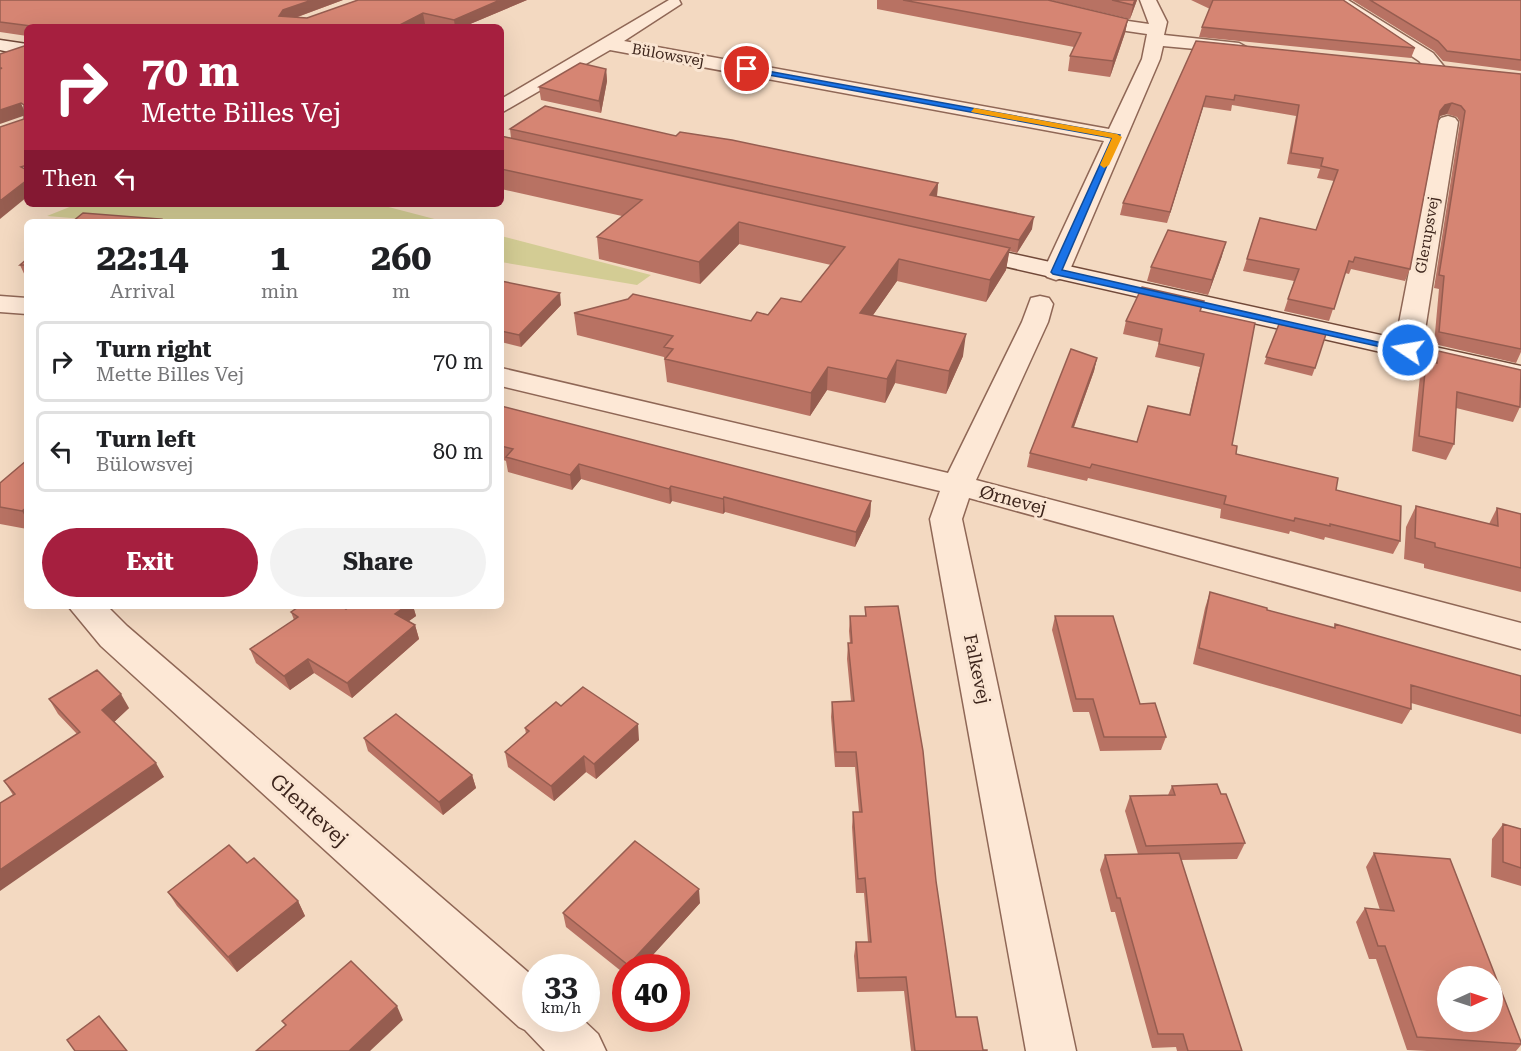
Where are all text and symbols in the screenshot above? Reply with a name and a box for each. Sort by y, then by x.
street label: Bülowsvej [630,40,706,70]
pin [721,43,772,94]
text: 70 m [141,47,239,96]
icon: right [42,48,120,126]
icon: arrive [730,52,763,85]
text: Mette Billes Vej [141,97,341,129]
icon: left [109,162,142,195]
text: Then [42,166,97,191]
street label: Glerupsvej [1411,195,1443,275]
text: 22:14 [97,237,188,279]
text: 1 [270,237,290,279]
text: 260 [371,237,431,279]
text: Arrival [110,279,175,303]
text: min [261,279,298,303]
text: m [392,279,410,303]
position arrow [1376,318,1440,382]
text: Turn right [96,337,211,362]
icon: right [45,345,78,378]
text: 70 m [433,349,483,374]
text: Mette Billes Vej [96,362,244,386]
text: Turn left [96,427,196,452]
icon: left [45,435,78,468]
text: 80 m [433,439,483,464]
text: Bülowsvej [96,452,194,476]
street label: Ørnevej [977,481,1049,518]
button: Exit [42,528,258,597]
button: Share [270,528,486,597]
street label: Falkevej [960,632,995,706]
street label: Glentevej [265,769,353,851]
speed limit sign: 40 [612,954,690,1032]
north arrow [1437,966,1503,1032]
map controls [1437,966,1503,1032]
text: 33 [544,968,578,1003]
text: km/h [541,999,581,1017]

